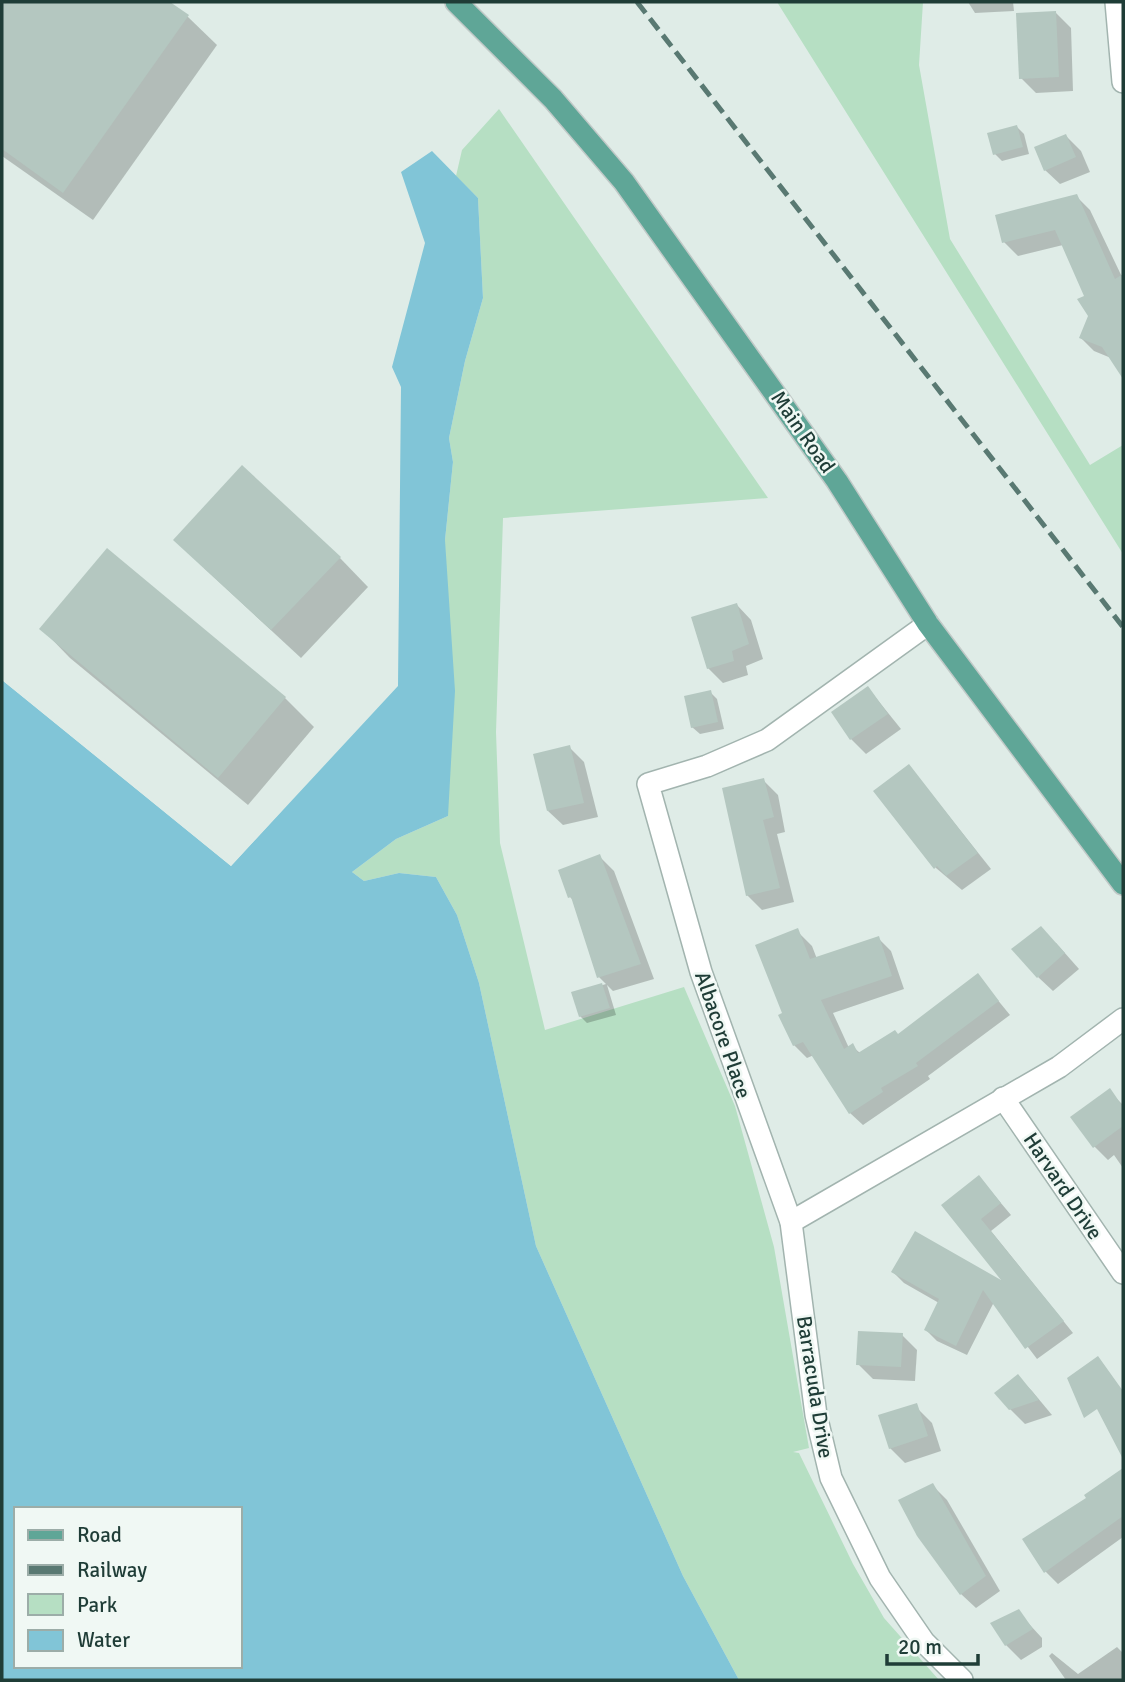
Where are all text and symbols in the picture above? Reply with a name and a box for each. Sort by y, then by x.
street label: Main Road [765,386,841,478]
street label: Albacore Place [689,968,757,1102]
street label: Harvard Drive [1018,1127,1108,1245]
street label: Barracuda Drive [791,1314,839,1460]
legend [14,1507,242,1668]
text: Road [77,1522,122,1548]
text: Railway [77,1557,147,1583]
text: Park [77,1592,118,1618]
scale bar [887,1622,978,1666]
text: Water [77,1627,130,1653]
text: 20 m [898,1634,942,1660]

